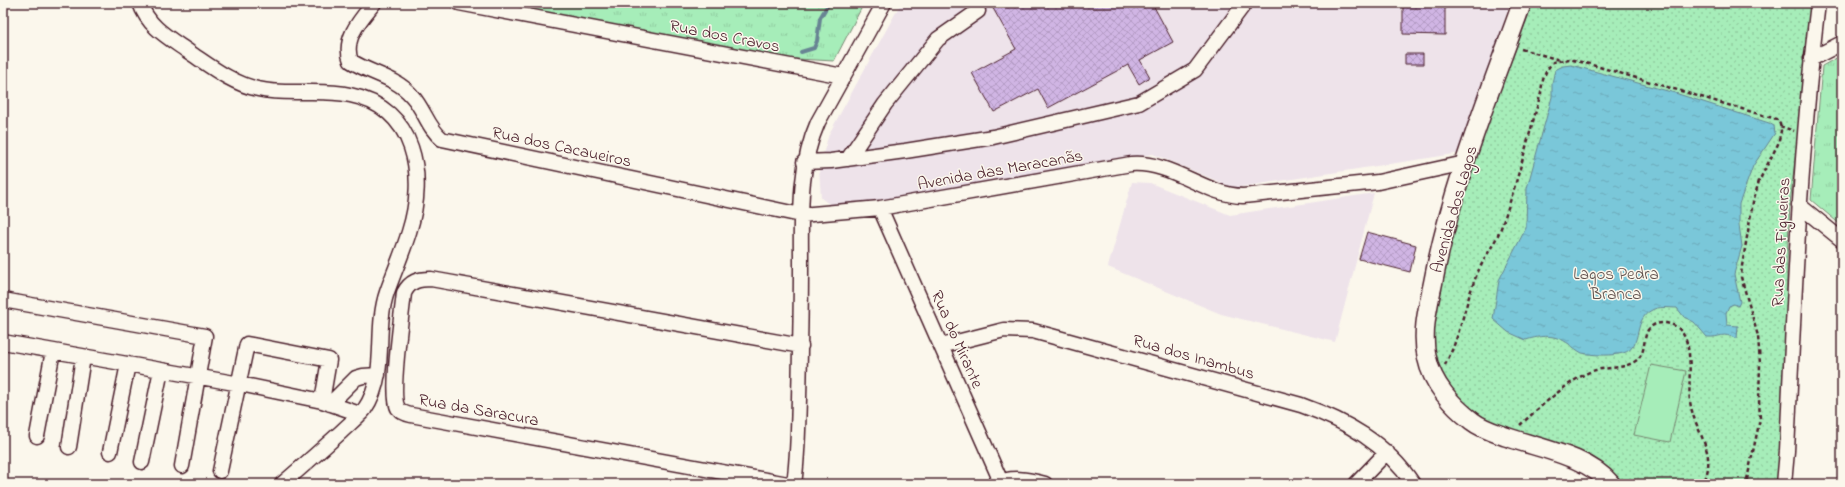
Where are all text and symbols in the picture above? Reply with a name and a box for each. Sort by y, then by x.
street label: Rua dos Cravos [668,14,782,59]
street label: Rua dos Cacaueiros [490,120,634,174]
street label: Avenida dos Lagos [1424,143,1487,277]
street label: Avenida das Maracanãs [916,144,1085,197]
street label: Rua das Figueiras [1766,177,1799,307]
park label: Lagos Pedra Branca [1573,262,1659,307]
street label: Rua do Mirante [924,287,989,393]
street label: Rua dos Inambus [1130,328,1258,387]
street label: Rua da Saracura [417,388,541,433]

